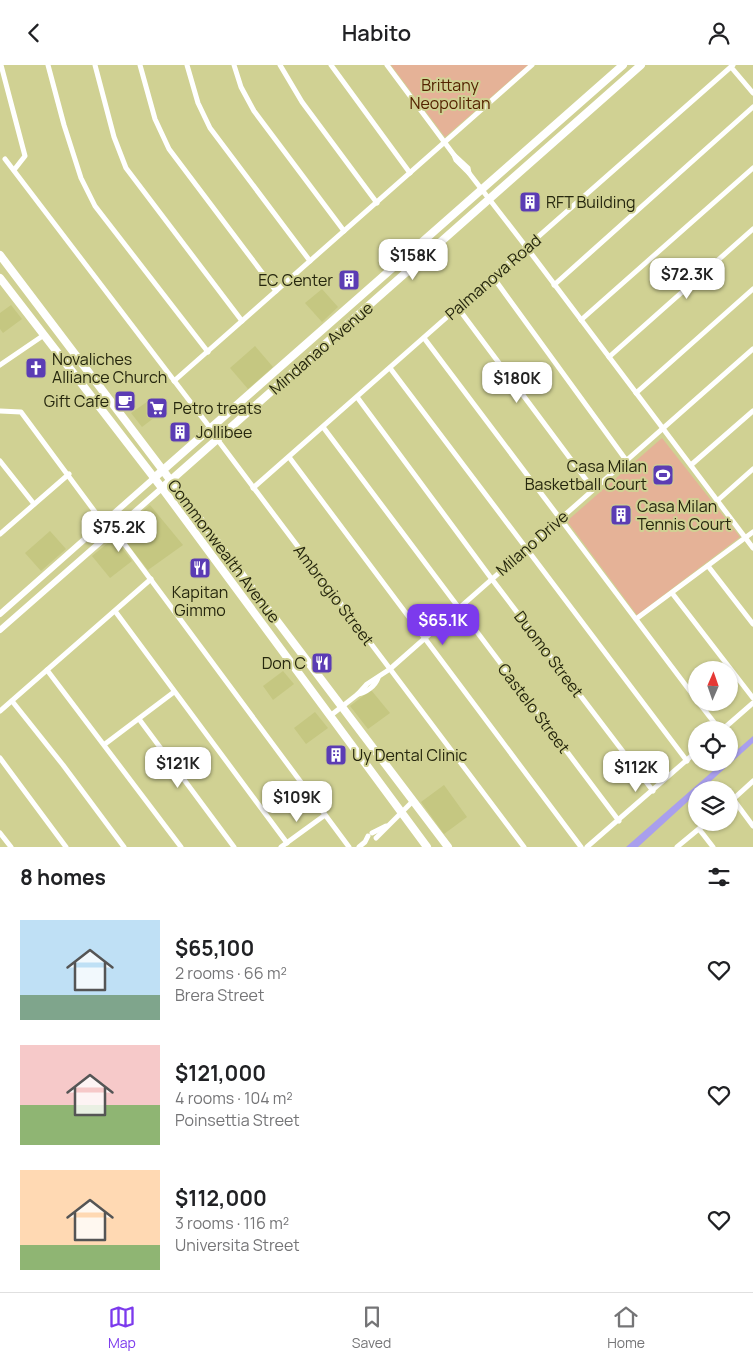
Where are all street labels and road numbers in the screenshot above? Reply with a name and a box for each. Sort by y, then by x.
street label: Palmanova Road [440,229,546,325]
street label: Mindanao Avenue [264,297,378,399]
street label: Commonwealth Avenue [163,475,285,627]
street label: Milano Drive [491,505,573,581]
street label: Ambrogio Street [289,540,379,650]
street label: Duomo Street [509,606,589,702]
street label: Castelo Street [493,658,575,758]

